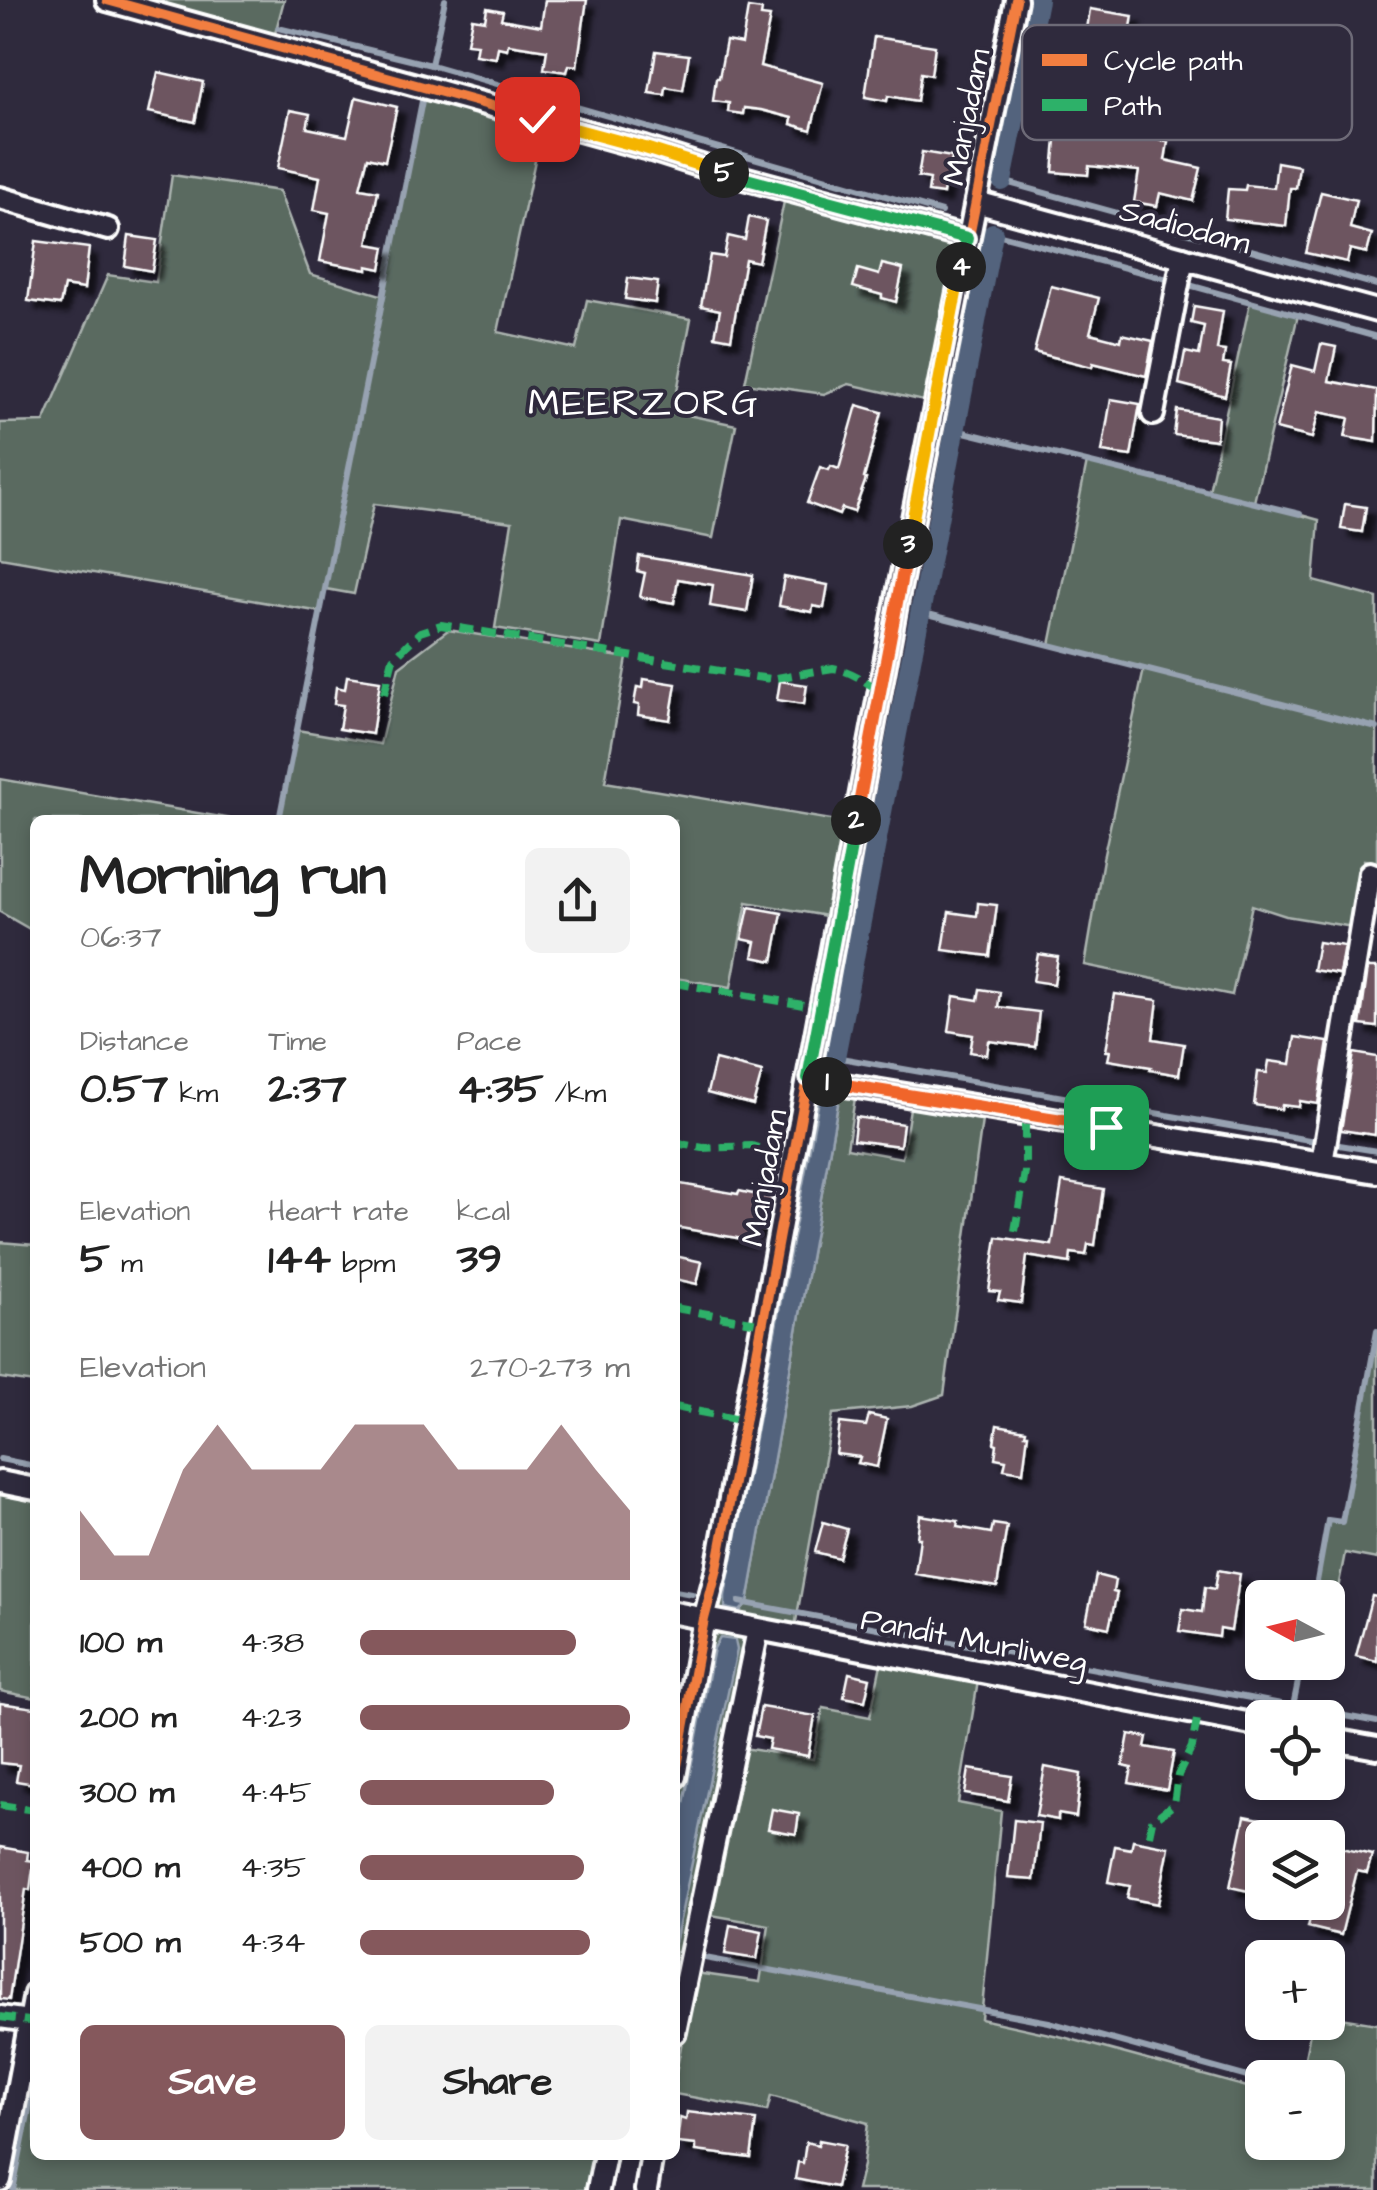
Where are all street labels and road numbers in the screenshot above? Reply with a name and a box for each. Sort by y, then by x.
street label: Manjadam [932,45,1002,189]
street label: Sadiodam [1115,188,1255,266]
street label: Manjadam [731,1106,799,1250]
street label: Pandit Murliweg [857,1597,1091,1685]

